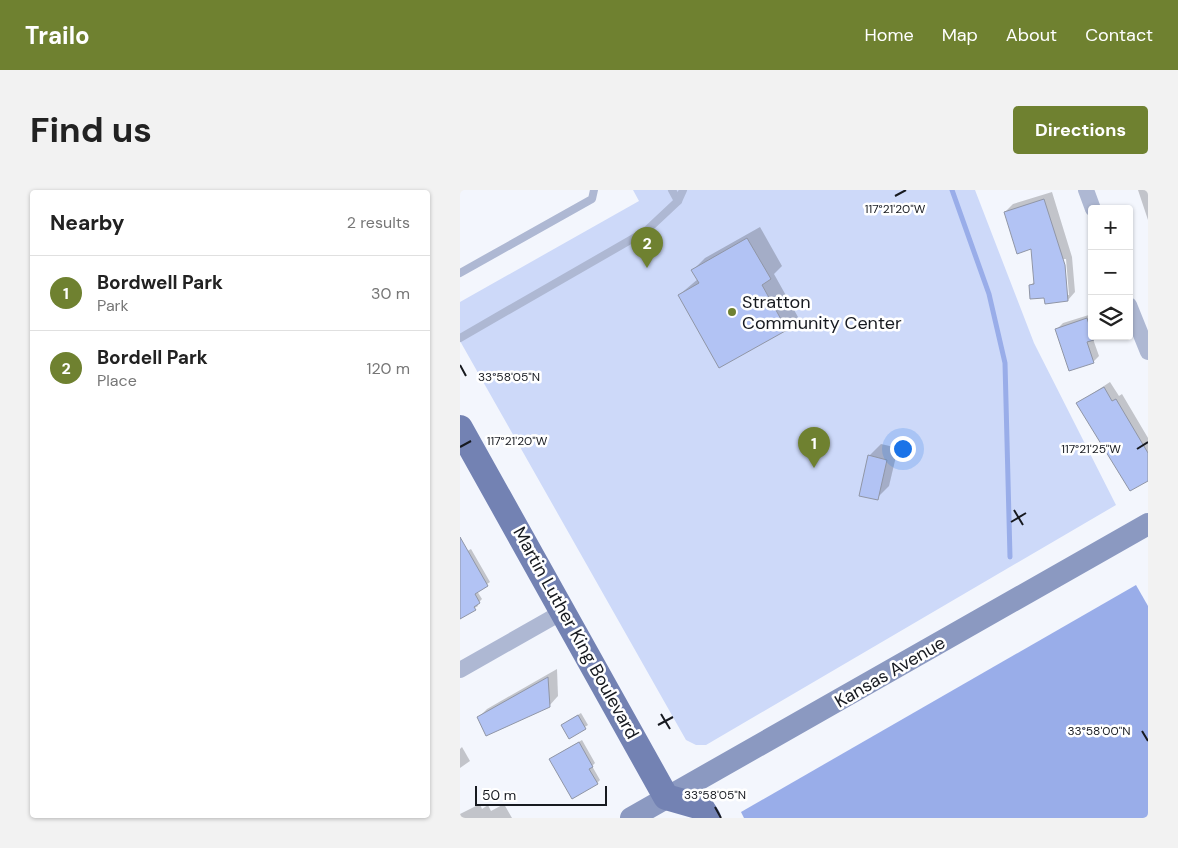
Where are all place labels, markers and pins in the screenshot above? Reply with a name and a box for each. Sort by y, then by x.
pin: 2 [631,227,663,268]
place label: Stratton Community Center [742,290,902,335]
marker: Stratton Community Center [726,306,738,318]
pin: 1 [798,427,830,468]

